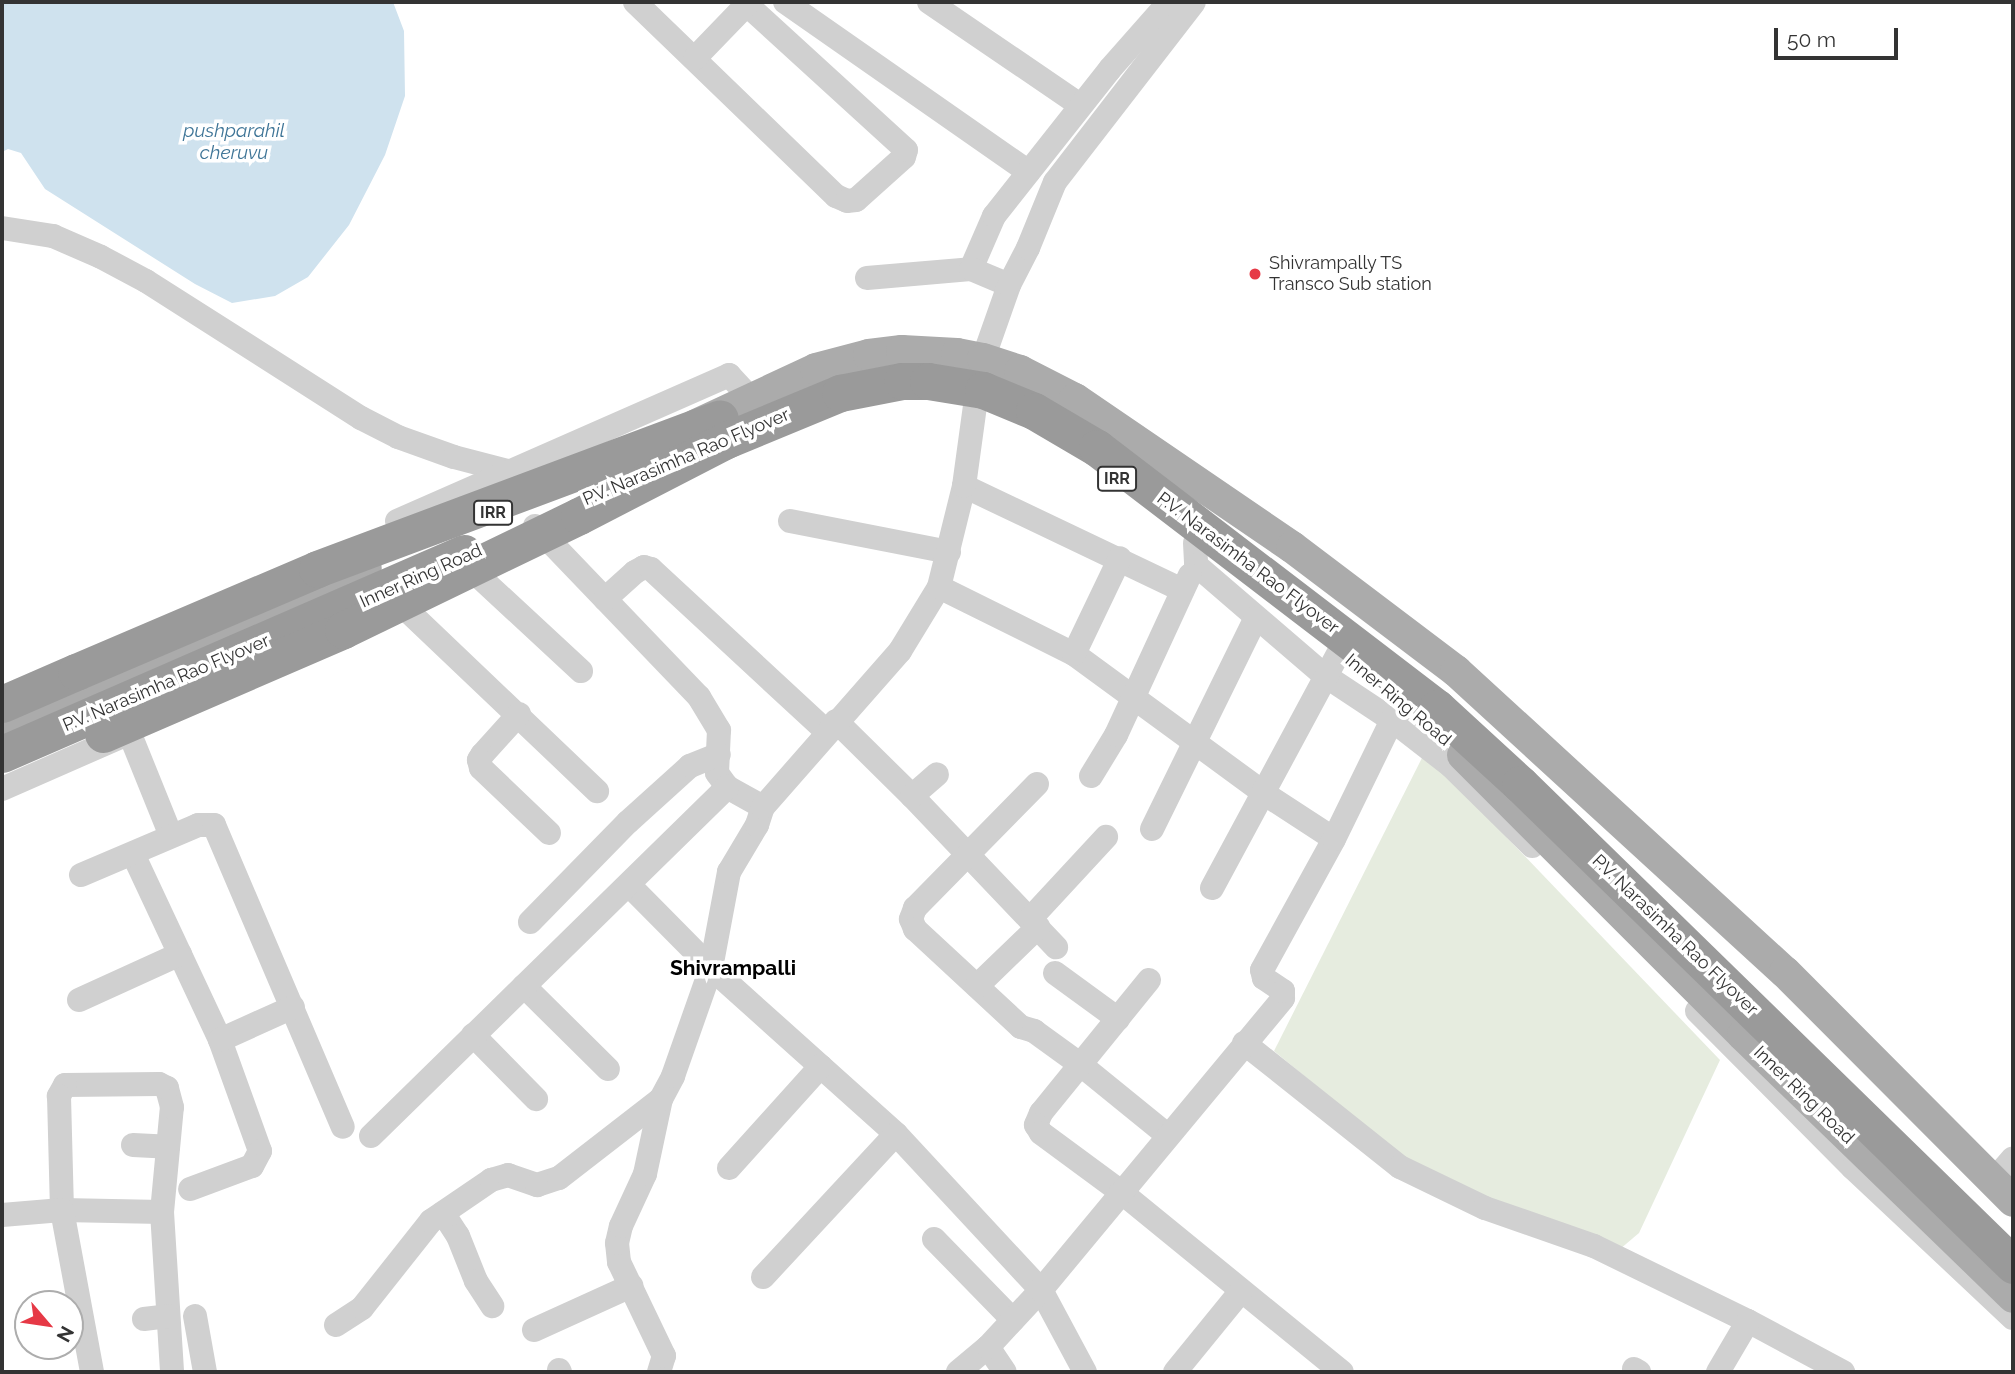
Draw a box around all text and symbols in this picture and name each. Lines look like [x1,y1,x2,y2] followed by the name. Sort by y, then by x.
[1777,14,1901,58] scale bar
[1787,27,1836,52] text: 50 m
[183,120,285,164] water label: pushparahil cheruvu
[1269,253,1432,296] place label: Shivrampally TS Transco Sub station
[1247,266,1263,282] marker: Shivrampally TS Transco Sub station
[580,404,792,510] street label: P.V. Narasimha Rao Flyover
[1096,466,1138,492] road number: IRR
[1153,488,1343,638] street label: P.V. Narasimha Rao Flyover
[472,500,514,526] road number: IRR
[356,539,486,613] street label: Inner Ring Road
[60,630,272,736] street label: P.V. Narasimha Rao Flyover
[1341,649,1455,751] street label: Inner Ring Road
[1588,850,1762,1020] street label: P.V. Narasimha Rao Flyover
[670,955,796,981] district label: Shivrampalli
[1749,1041,1859,1149] street label: Inner Ring Road
[14,1290,84,1360] north arrow
[52,1323,79,1346] text: N

